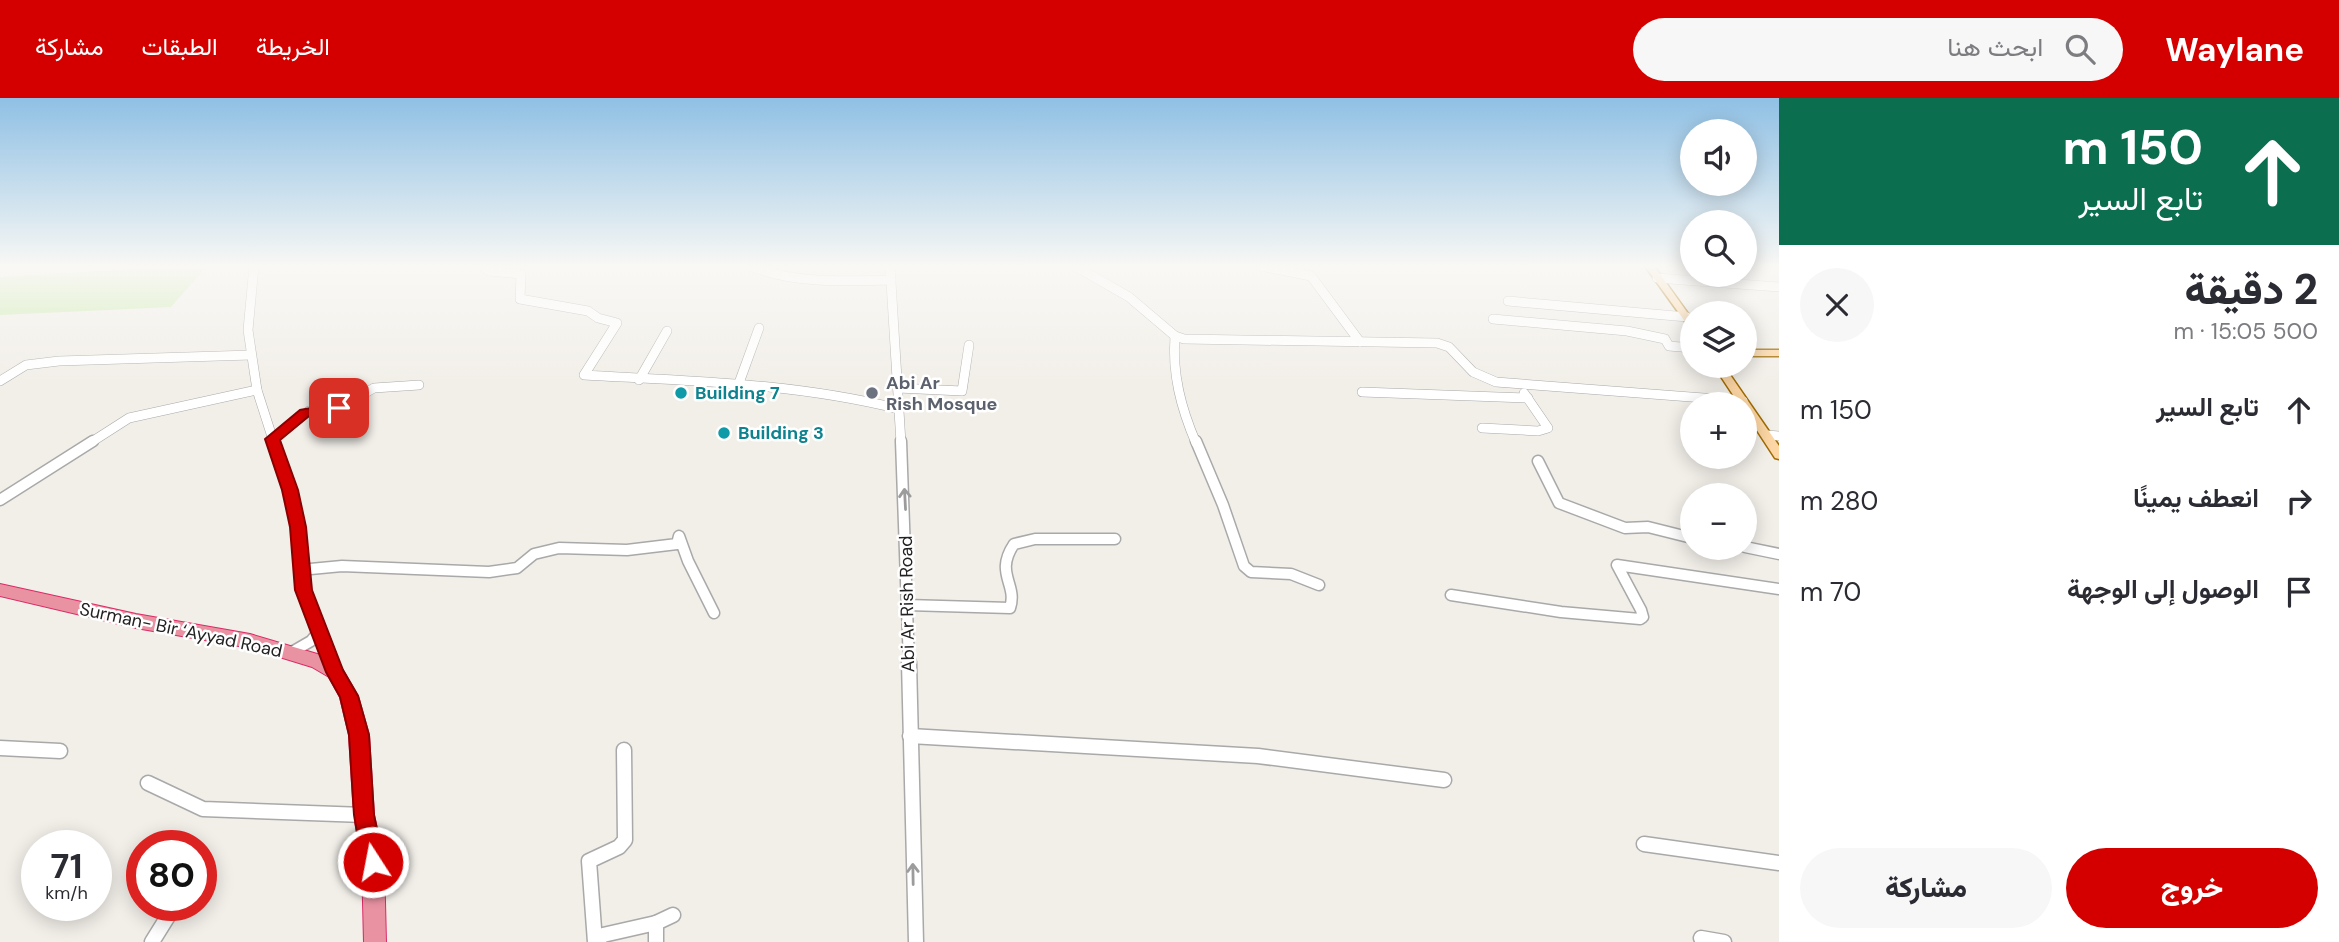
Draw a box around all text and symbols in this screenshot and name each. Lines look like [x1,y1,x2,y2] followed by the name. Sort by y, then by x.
[1633,18,2123,81] search box
[2165,28,2304,71] text: Waylane
[1947,30,2043,64] text: ابحث هنا
[2061,30,2099,68] icon: search
[35,31,103,62] text: مشاركة
[141,31,218,62] text: الطبقات
[256,31,330,62] text: الخريطة
[2063,115,2203,179] text: 150 m
[1680,119,1757,560] map controls
[1680,119,1757,196] button: sound
[2227,126,2318,217] icon: ahead
[2078,178,2203,220] text: تابع السير
[1680,210,1757,287] button: search
[2185,262,2318,317] text: 2 دقيقة
[1800,268,1874,342] button: close
[1680,301,1757,378] button: layers
[2173,316,2318,346] text: 500 m · 15:05
[886,371,998,416] place label: Abi Ar Rish Mosque
[309,378,369,438] pin
[695,381,780,405] place label: Building 7
[673,385,689,401] marker: Building 7
[864,385,880,401] marker: Abi Ar Rish Mosque
[320,389,358,427] icon: arrive
[2156,390,2259,424] text: تابع السير
[2280,391,2318,429] icon: ahead
[1680,392,1757,469] button: +
[1800,393,1872,427] text: 150 m
[738,421,824,445] place label: Building 3
[716,425,732,441] marker: Building 3
[2133,481,2259,515] text: انعطف يمينًا
[2280,482,2318,520] icon: right
[1680,483,1757,560] button: −
[1800,484,1878,518] text: 280 m
[898,489,911,511] one-way arrow
[894,535,920,673] street label: Abi Ar Rish Road
[2067,572,2259,606] text: الوصول إلى الوجهة
[2280,573,2318,611] icon: arrive
[1800,575,1861,609] text: 70 m
[77,597,285,663] street label: Surman- Bir ‘Ayyad Road
[336,825,410,899] position arrow
[126,830,217,921] speed limit sign: 80
[50,843,83,889] text: 71
[1800,848,2052,928] button: مشاركة
[2066,848,2318,928] button: خروج
[906,863,920,886] one-way arrow
[45,881,88,905] text: km/h

